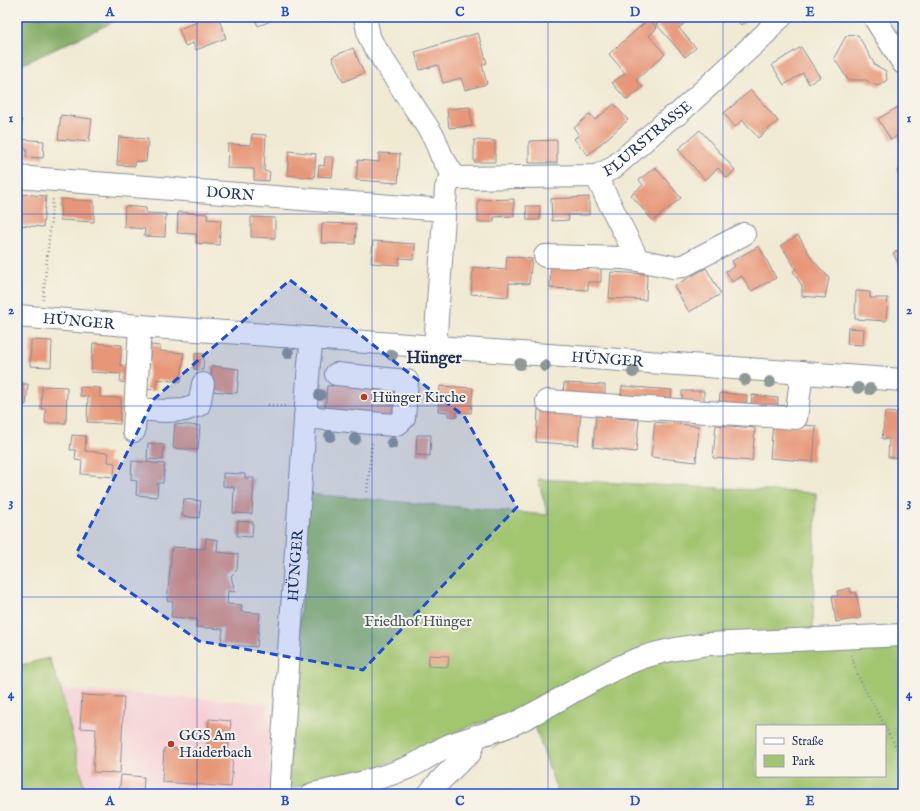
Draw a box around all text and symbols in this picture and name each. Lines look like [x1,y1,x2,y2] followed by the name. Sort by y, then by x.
[105,4,116,21] text: A
[281,4,290,21] text: B
[455,4,465,21] text: C
[630,4,641,21] text: D
[805,4,815,21] text: E
[600,97,696,181] street label: FLURSTRASSE
[9,110,14,127] text: 1
[907,110,912,127] text: 1
[205,182,255,205] street label: DORN
[8,302,14,319] text: 2
[906,302,912,319] text: 2
[42,309,116,333] street label: HÜNGER
[571,347,645,371] street label: HÜNGER
[406,348,463,369] district label: Hünger
[372,388,466,407] place label: Hünger Kirche
[359,392,369,402] marker: Hünger Kirche
[9,494,14,511] text: 3
[907,494,912,511] text: 3
[283,528,307,602] street label: HÜNGER
[364,612,472,631] park label: Friedhof Hünger
[8,686,15,703] text: 4
[906,686,913,703] text: 4
[756,725,886,777] legend
[179,726,252,762] place label: GGS Am Haiderbach
[792,734,824,749] text: Straße
[166,739,176,749] marker: GGS Am Haiderbach
[792,754,815,769] text: Park
[105,793,116,810] text: A
[281,793,290,810] text: B
[455,793,465,810] text: C
[630,793,641,810] text: D
[805,793,815,810] text: E

